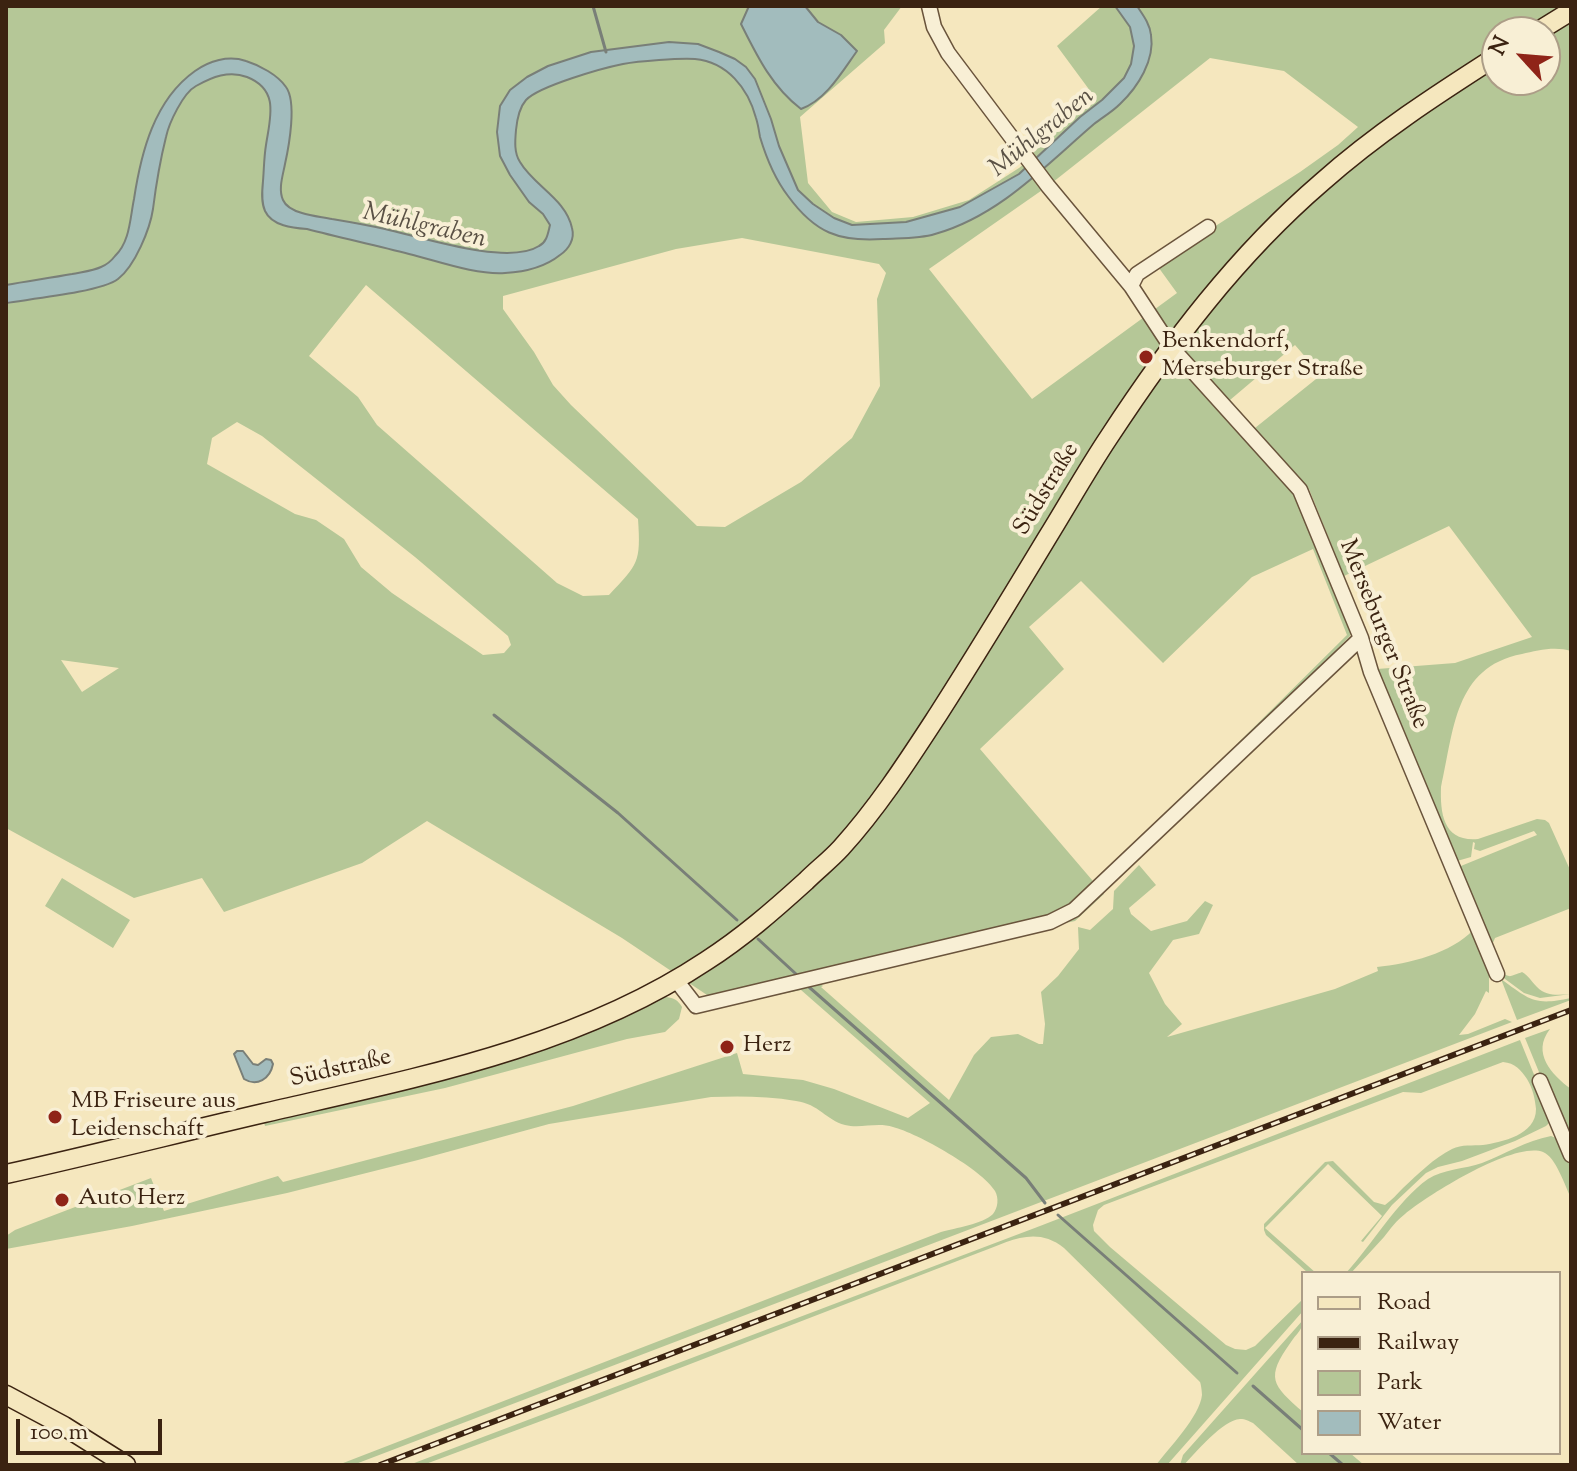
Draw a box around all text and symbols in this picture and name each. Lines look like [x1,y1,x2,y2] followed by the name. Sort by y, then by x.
[1481,16,1561,96] north arrow
[1483,31,1519,61] text: N
[984,82,1102,186] water label: Mühlgraben
[359,199,489,257] water label: Mühlgraben
[1162,329,1364,385] place label: Benkendorf, Merseburger Straße
[1137,348,1155,366] marker: Benkendorf, Merseburger Straße
[1009,438,1087,542] street label: Südstraße
[1331,536,1433,734] street label: Merseburger Straße
[743,1033,791,1061] place label: Herz
[718,1038,736,1056] marker: Herz
[287,1044,395,1096] street label: Südstraße
[71,1089,236,1145] place label: MB Friseure aus Leidenschaft
[46,1108,64,1126] marker: MB Friseure aus Leidenschaft
[78,1186,185,1214] place label: Auto Herz
[53,1191,71,1209] marker: Auto Herz
[1301,1271,1561,1455] legend
[1377,1286,1431,1320] text: Road
[1377,1326,1459,1360] text: Railway
[1377,1366,1423,1400] text: Park
[20,1403,166,1453] scale bar
[1377,1406,1441,1440] text: Water
[30,1416,88,1450] text: 100 m

